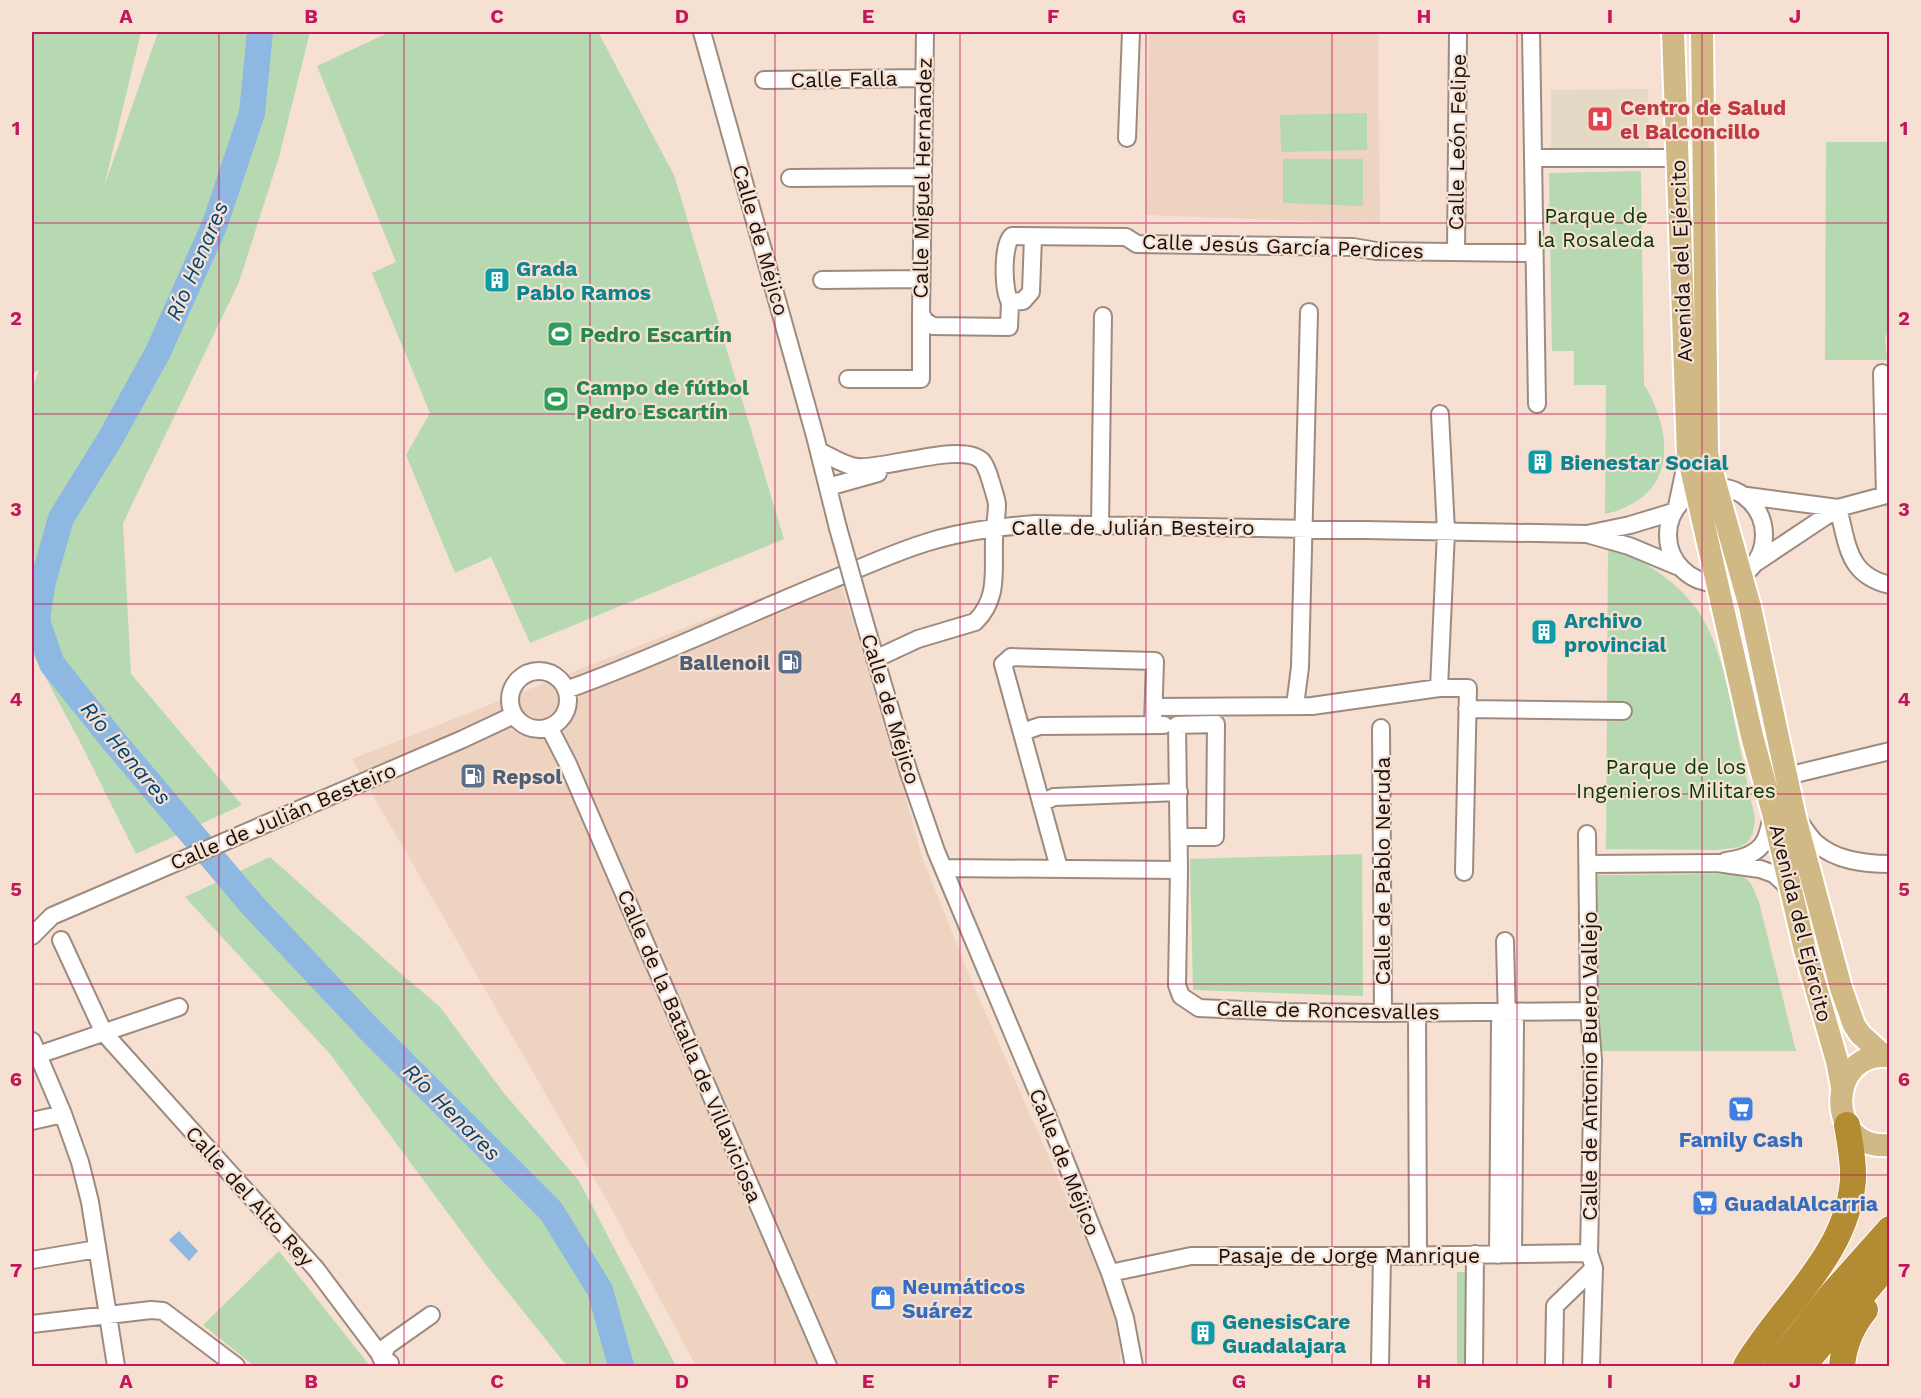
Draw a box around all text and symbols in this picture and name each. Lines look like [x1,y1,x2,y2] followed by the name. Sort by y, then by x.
[119,4,133,28] text: A
[304,4,318,28] text: B
[490,4,504,28] text: C
[675,4,689,28] text: D
[862,4,874,28] text: E
[1047,4,1059,28] text: F
[1232,4,1246,28] text: G
[1417,4,1431,28] text: H
[1607,4,1613,28] text: I
[1789,4,1801,28] text: J
[1443,53,1471,231] street label: Calle León Felipe
[907,57,937,299] street label: Calle Miguel Hernández
[790,66,898,92] street label: Calle Falla
[1620,95,1786,144] place label: Centro de Salud el Balconcillo
[1585,104,1615,134] hospital icon: Centro de Salud el Balconcillo
[12,116,20,140] text: 1
[1900,116,1908,140] text: 1
[1665,159,1697,363] street label: Avenida del Ejército
[727,161,795,319] street label: Calle de Méjico
[161,198,233,324] water label: Río Henares
[1537,203,1655,252] park label: Parque de la Rosaleda
[1142,229,1424,263] street label: Calle Jesús García Perdices
[516,256,651,305] place label: Grada Pablo Ramos
[482,265,512,295] building icon: Grada Pablo Ramos
[10,306,22,330] text: 2
[1898,306,1910,330] text: 2
[545,319,575,349] sports icon: Pedro Escartín
[580,322,732,347] place label: Pedro Escartín
[576,375,749,424] place label: Campo de fútbol Pedro Escartín
[541,384,571,414] sports icon: Campo de fútbol Pedro Escartín
[1525,447,1555,477] building icon: Bienestar Social
[1560,450,1729,475] place label: Bienestar Social
[10,497,22,521] text: 3
[1898,497,1910,521] text: 3
[1011,515,1255,540] street label: Calle de Julián Besteiro
[1564,608,1667,657] place label: Archivo provincial
[1529,617,1559,647] building icon: Archivo provincial
[856,631,926,787] street label: Calle de Méjico
[775,647,805,677] fuel station icon: Ballenoil
[679,650,770,675] place label: Ballenoil
[10,687,23,711] text: 4
[1898,687,1911,711] text: 4
[76,696,176,810] water label: Río Henares
[1576,754,1776,803] park label: Parque de los Ingenieros Militares
[1370,756,1395,985] street label: Calle de Pablo Neruda
[166,757,400,875] street label: Calle de Julián Besteiro
[458,761,488,791] fuel station icon: Repsol
[492,764,562,789] place label: Repsol
[1764,822,1838,1024] street label: Avenida del Ejército
[10,877,22,901] text: 5
[1898,877,1910,901] text: 5
[612,886,768,1206] street label: Calle de la Batalla de Villaviciosa
[1577,911,1602,1221] street label: Calle de Antonio Buero Vallejo
[1216,996,1440,1024] street label: Calle de Roncesvalles
[398,1058,506,1166] water label: Río Henares
[10,1067,22,1091] text: 6
[1898,1067,1910,1091] text: 6
[1024,1085,1106,1239] street label: Calle de Méjico
[1726,1094,1756,1124] supermarket icon: Family Cash
[180,1121,320,1271] street label: Calle del Alto Rey
[1679,1127,1803,1152] place label: Family Cash
[1690,1188,1720,1218] supermarket icon: GuadalAlcarria
[1724,1191,1879,1216] place label: GuadalAlcarria
[1218,1243,1480,1268] street label: Pasaje de Jorge Manrique
[10,1258,22,1282] text: 7
[1898,1258,1910,1282] text: 7
[902,1274,1025,1323] place label: Neumáticos Suárez
[868,1283,898,1313] shop icon: Neumáticos Suárez
[1222,1309,1351,1358] place label: GenesisCare Guadalajara
[1188,1318,1218,1348] building icon: GenesisCare Guadalajara
[119,1369,133,1393] text: A
[304,1369,318,1393] text: B
[490,1369,504,1393] text: C
[675,1369,689,1393] text: D
[862,1369,874,1393] text: E
[1047,1369,1059,1393] text: F
[1232,1369,1246,1393] text: G
[1417,1369,1431,1393] text: H
[1607,1369,1613,1393] text: I
[1789,1369,1801,1393] text: J

